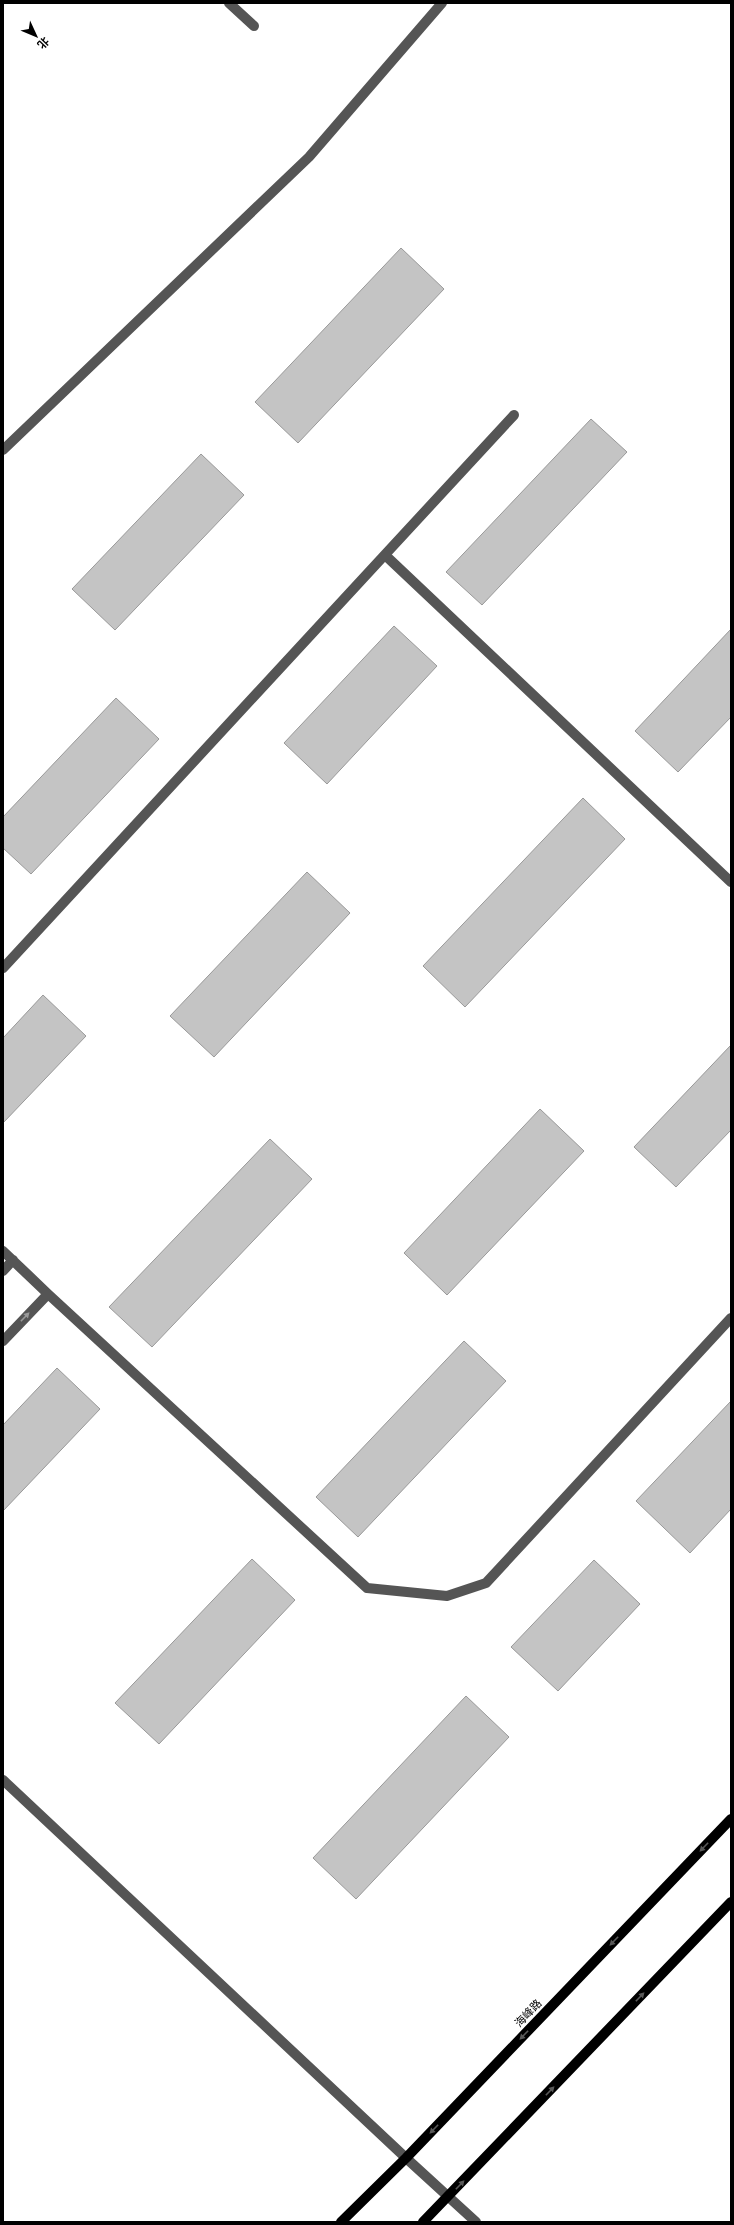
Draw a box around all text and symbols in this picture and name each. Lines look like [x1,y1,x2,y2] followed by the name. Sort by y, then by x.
[16,16,56,56] north arrow
[35,35,51,51] text: 北
[20,1312,30,1322] one-way arrow
[699,1842,709,1852] one-way arrow
[609,1936,619,1946] one-way arrow
[635,1992,645,2002] one-way arrow
[512,1997,544,2029] street label: 海峰路
[519,2030,529,2040] one-way arrow
[545,2086,555,2096] one-way arrow
[429,2124,439,2134] one-way arrow
[455,2180,465,2190] one-way arrow

